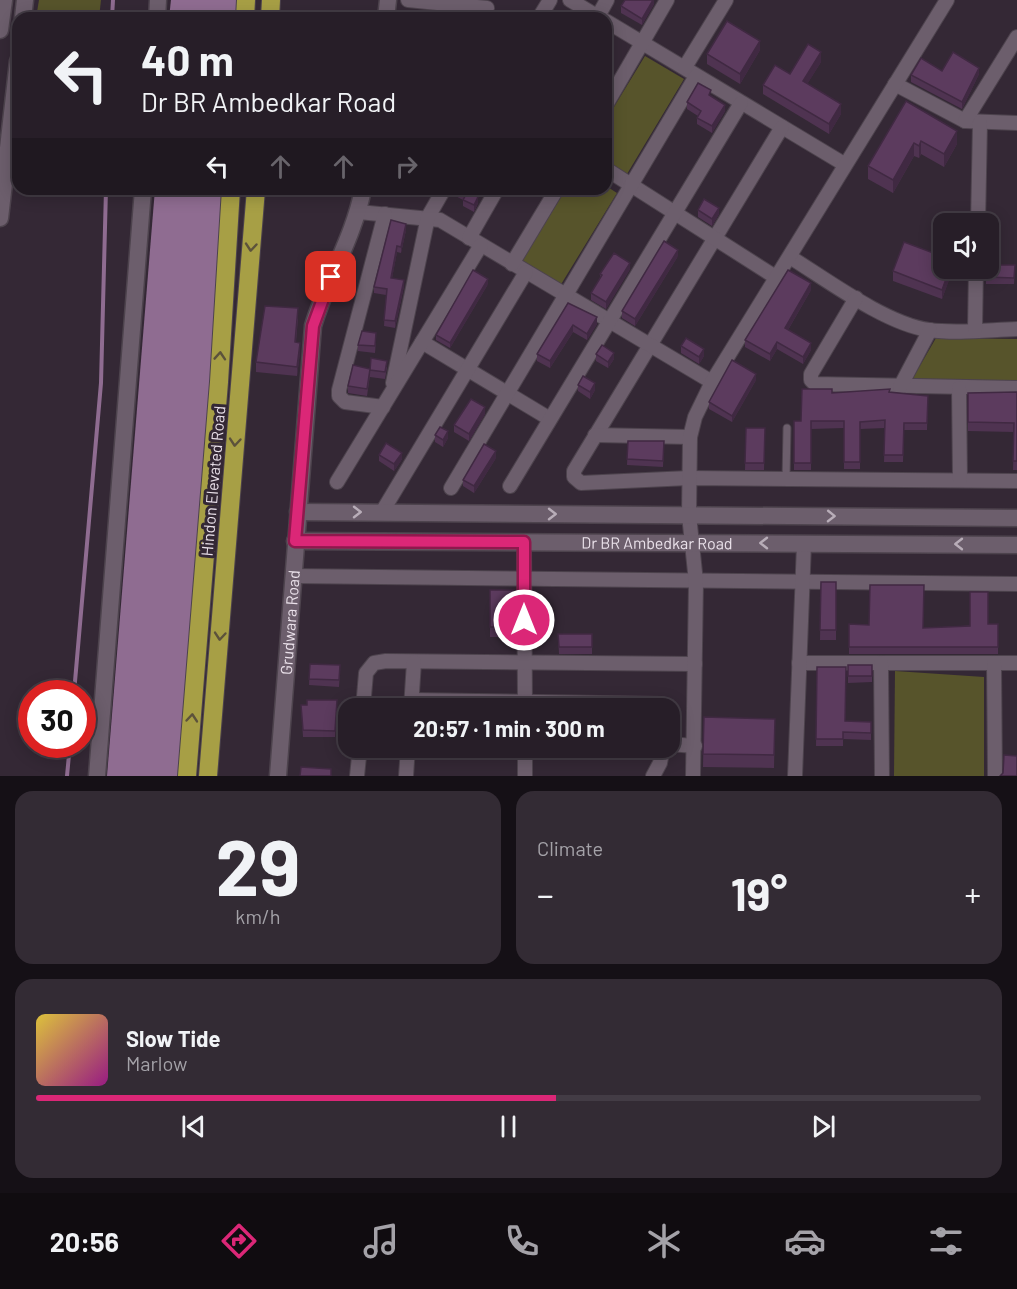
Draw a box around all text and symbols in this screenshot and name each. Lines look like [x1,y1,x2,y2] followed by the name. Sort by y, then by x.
[141,34,234,84] text: 40 m
[42,36,120,114] icon: left
[141,85,396,117] text: Dr BR Ambedkar Road
[201,150,234,183] icon: left
[264,150,297,183] icon: ahead
[327,150,360,183] icon: ahead
[390,150,423,183] icon: right
[933,213,999,279] map controls
[933,213,999,279] button: sound
[245,243,258,252] one-way arrow
[305,251,356,302] pin
[314,260,347,293] icon: arrive
[214,351,227,360] one-way arrow
[196,405,229,557] street label: Hindon Elevated Road
[229,437,242,446] one-way arrow
[352,506,361,518] one-way arrow
[547,508,556,520] one-way arrow
[826,510,835,522] one-way arrow
[581,533,733,552] street label: Dr BR Ambedkar Road
[759,537,768,549] one-way arrow
[954,538,963,550] one-way arrow
[276,569,303,676] street label: Grudwara Road
[492,588,556,652] position arrow
[214,632,227,641] one-way arrow
[18,680,96,758] speed limit sign: 30
[185,713,198,722] one-way arrow
[413,715,605,741] text: 20:57 · 1 min · 300 m
[215,818,301,912] text: 29
[537,836,603,860] text: Climate
[731,866,787,920] text: 19°
[537,874,554,914] text: −
[965,874,981,914] text: +
[235,904,281,928] text: km/h
[126,1025,221,1051] text: Slow Tide
[126,1051,187,1075] text: Marlow
[177,1110,210,1143] icon: previous
[492,1110,525,1143] icon: pause
[807,1110,840,1143] icon: next
[218,1220,260,1262] icon: directions
[360,1220,402,1262] icon: music
[501,1220,543,1262] icon: phone
[643,1220,685,1262] icon: climate
[784,1220,826,1262] icon: car
[925,1220,967,1262] icon: filters
[50,1225,119,1257] text: 20:56

